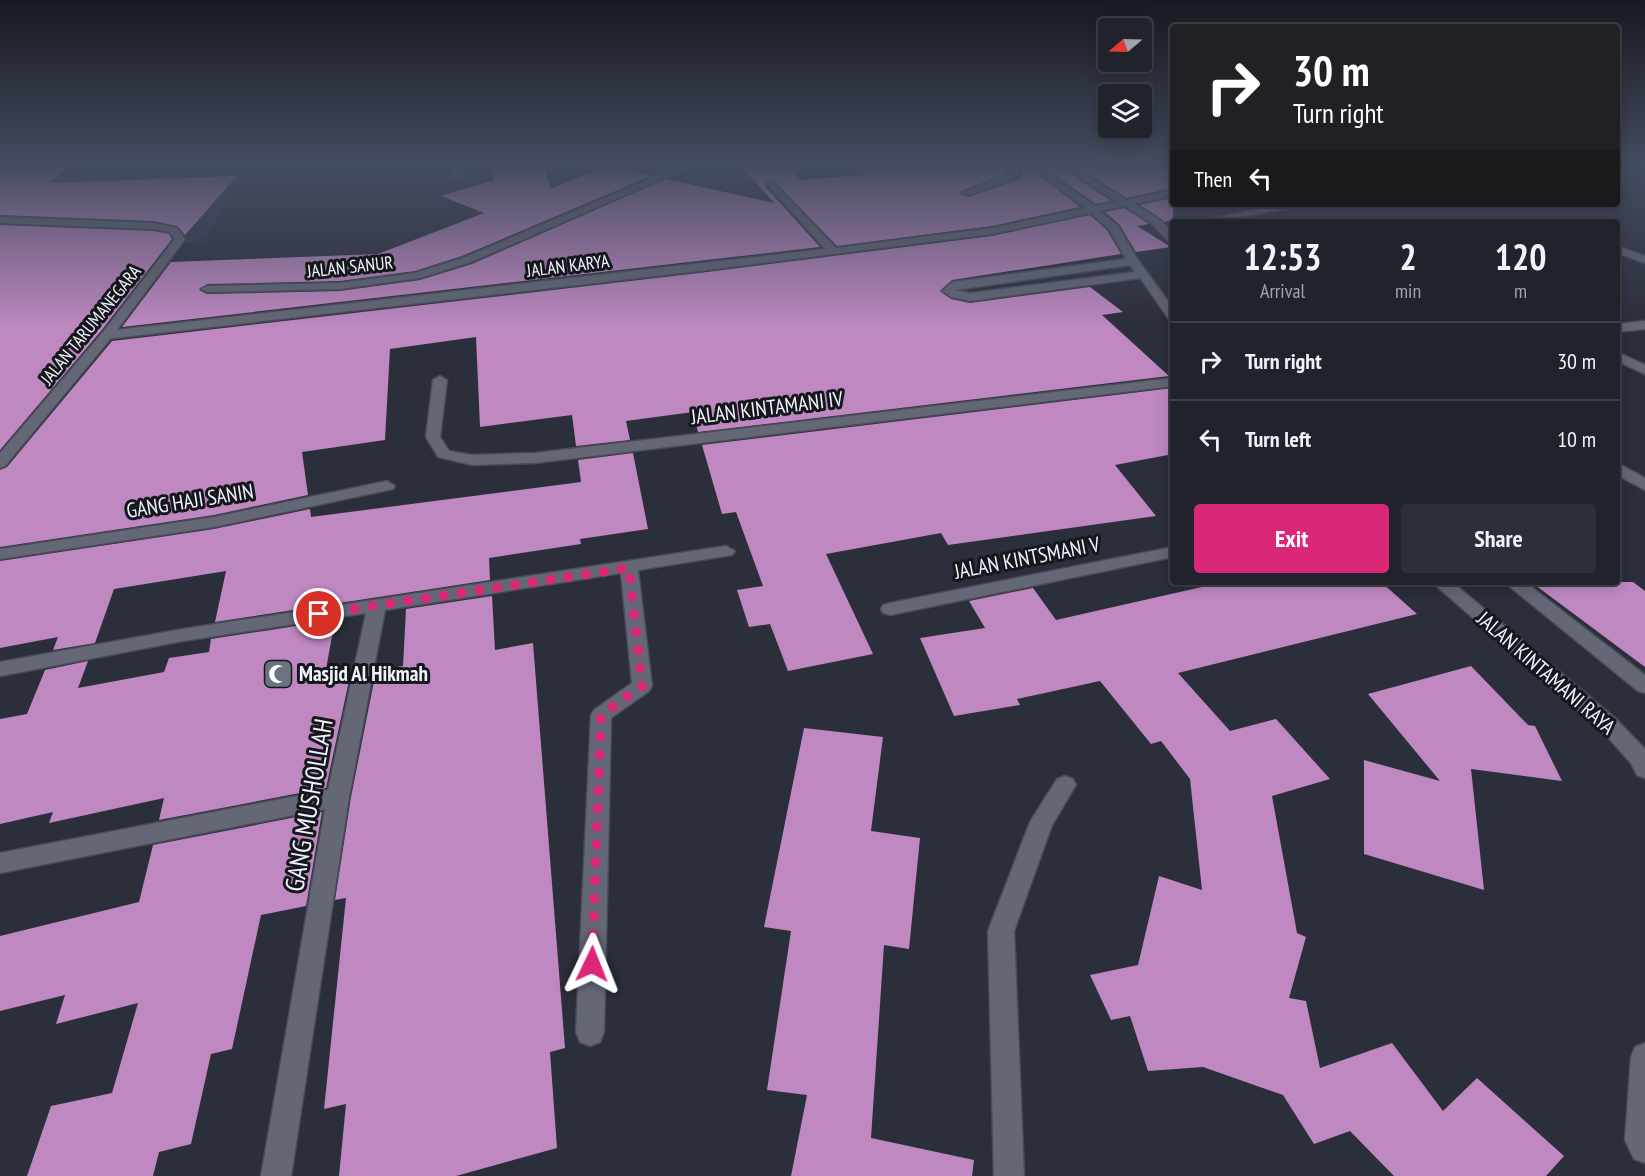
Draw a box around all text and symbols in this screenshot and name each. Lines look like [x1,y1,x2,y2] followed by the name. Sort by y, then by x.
[1098,18,1152,72] north arrow
[1098,18,1152,138] map controls
[1293,43,1370,98] text: 30 m
[1194,48,1272,126] icon: right
[1098,84,1152,138] button: layers
[1293,96,1384,130] text: Turn right
[1244,162,1277,195] icon: left
[1194,165,1232,193] text: Then
[1244,233,1321,280] text: 12:53
[1399,233,1417,280] text: 2
[1495,233,1546,280] text: 120
[524,249,611,282] street label: JALAN KARYA
[305,251,394,283] street label: JALAN SANUR
[35,260,146,390] street label: JALAN TARUMANEGARA
[1260,278,1305,304] text: Arrival
[1395,278,1421,304] text: min
[1514,278,1527,304] text: m
[1194,345,1227,378] icon: right
[1245,347,1322,375] text: Turn right
[1557,347,1596,375] text: 30 m
[688,385,845,430] street label: JALAN KINTAMANI IV
[1194,423,1227,456] icon: left
[1245,425,1311,453] text: Turn left
[1557,425,1596,453] text: 10 m
[124,477,255,524] street label: GANG HAJI SANIN
[1194,504,1389,573] button: Exit
[1401,504,1596,573] button: Share
[951,530,1102,585] street label: JALAN KINTSMANI V
[293,588,344,639] pin
[302,597,335,630] icon: arrive
[1471,604,1621,740] street label: JALAN KINTAMANI RAYA
[262,658,294,690] mosque icon: Masjid Al Hikmah
[299,660,428,687] place label: Masjid Al Hikmah
[277,716,340,894] street label: GANG MUSHOLLAH
[560,932,624,996] position arrow

